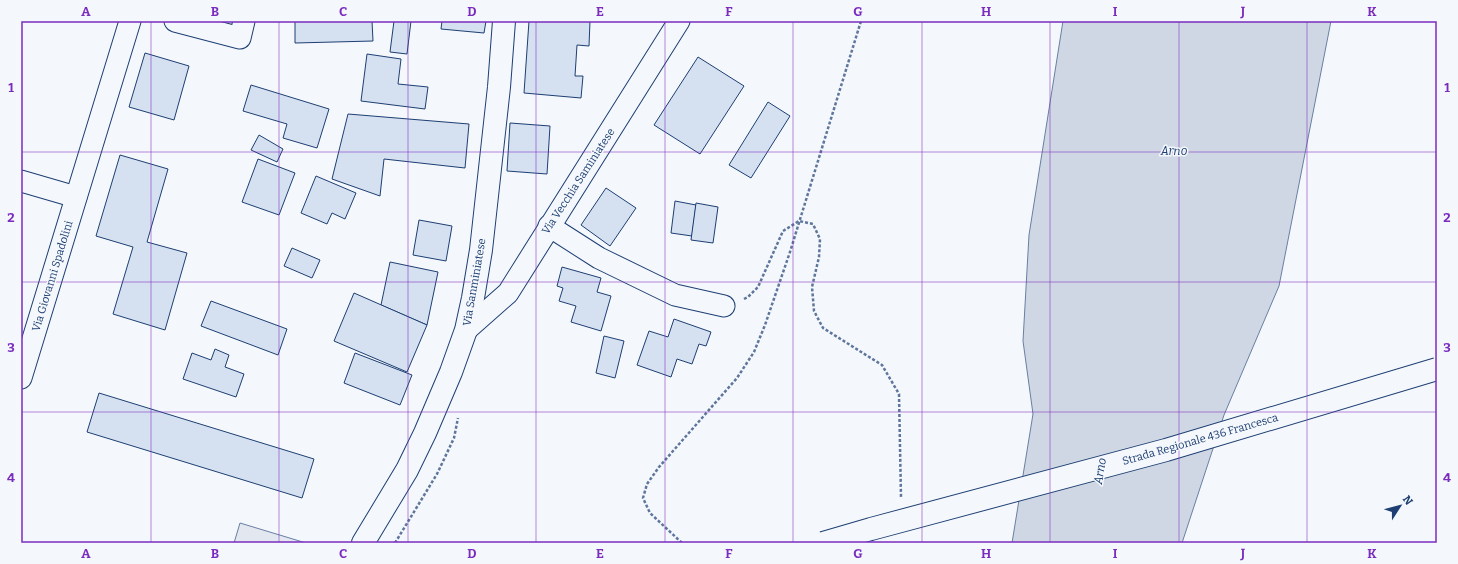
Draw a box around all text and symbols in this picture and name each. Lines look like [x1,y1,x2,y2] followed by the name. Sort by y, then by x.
[81,4,91,19] text: A
[211,4,219,19] text: B
[339,4,347,19] text: C
[467,4,477,19] text: D
[596,4,604,19] text: E
[725,4,733,19] text: F
[853,4,863,19] text: G
[981,4,991,19] text: H
[1113,4,1118,19] text: I
[1240,4,1246,19] text: J
[1367,4,1377,19] text: K
[8,80,14,95] text: 1
[1444,80,1450,95] text: 1
[539,126,618,237] street label: Via Vecchia Saminiatese
[1160,144,1188,158] water label: Arno
[7,210,15,225] text: 2
[1443,210,1451,225] text: 2
[29,218,76,333] street label: Via Giovanni Spadolini
[460,237,489,327] street label: Via Sanminiatese
[7,340,15,355] text: 3
[1443,340,1451,355] text: 3
[1121,411,1280,468] street label: Strada Regionale 436 Francesca
[1091,456,1109,486] water label: Arno
[7,470,15,485] text: 4
[1443,470,1451,485] text: 4
[1380,486,1420,526] north arrow
[1400,493,1416,508] text: N
[81,546,91,561] text: A
[211,546,219,561] text: B
[339,546,347,561] text: C
[467,546,477,561] text: D
[596,546,604,561] text: E
[725,546,733,561] text: F
[853,546,863,561] text: G
[981,546,991,561] text: H
[1113,546,1118,561] text: I
[1240,546,1246,561] text: J
[1367,546,1377,561] text: K

